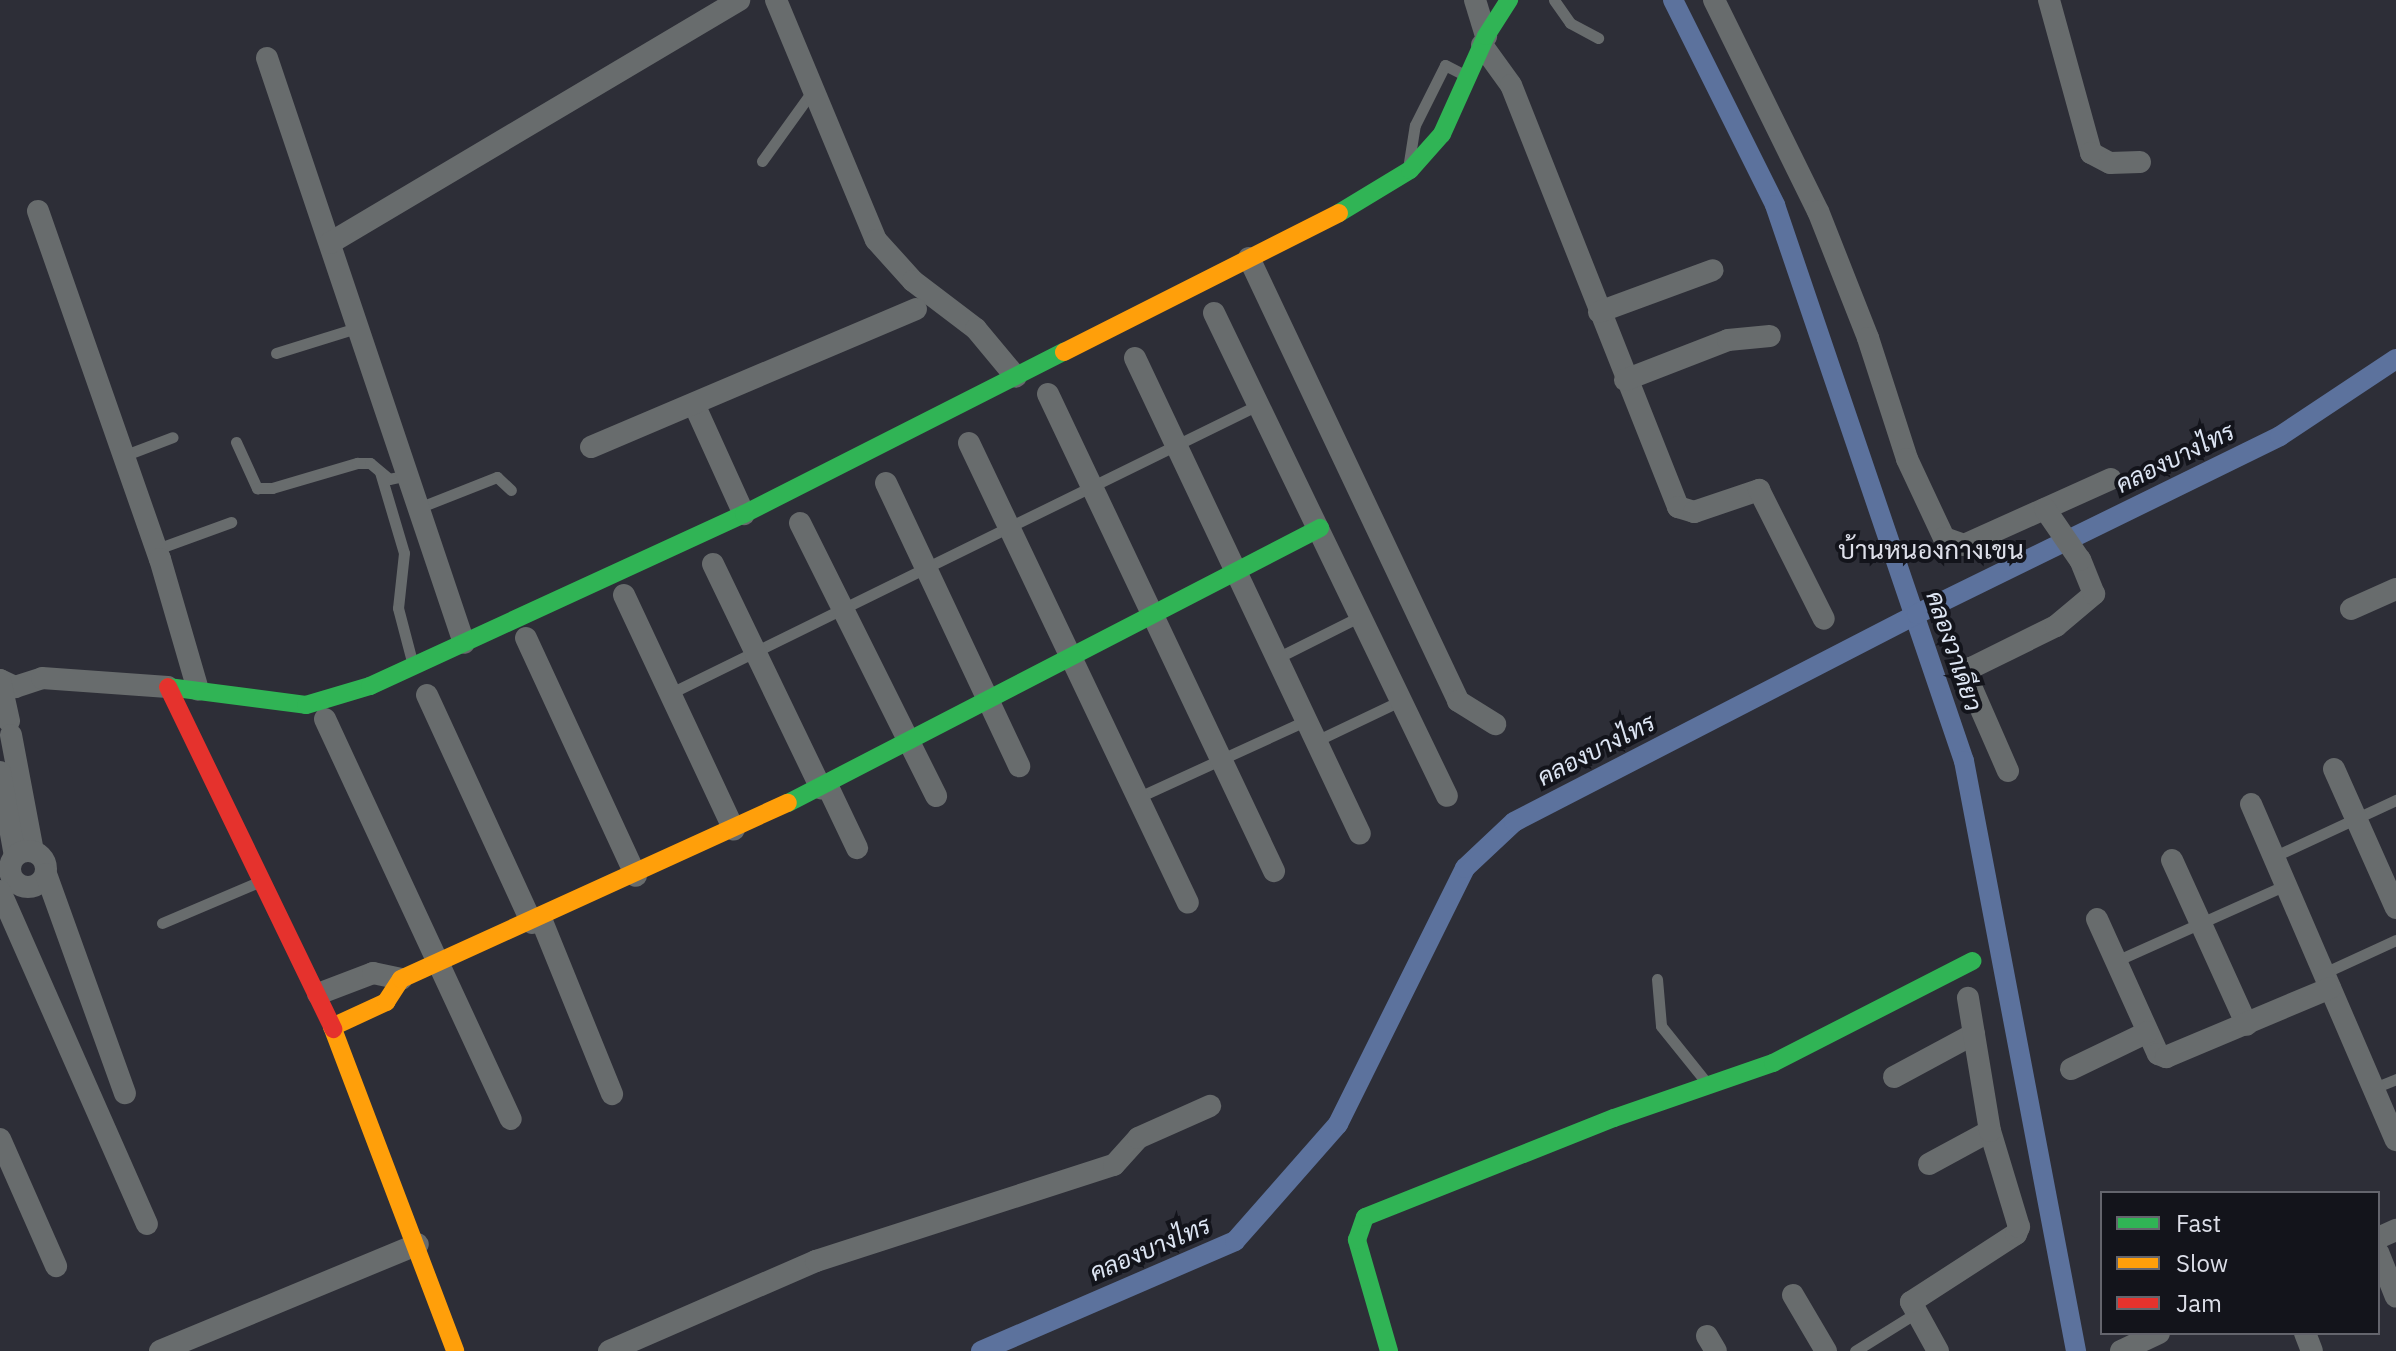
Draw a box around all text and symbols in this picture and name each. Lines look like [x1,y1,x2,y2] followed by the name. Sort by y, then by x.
[2111,417,2239,499] water label: คลองบางไทร
[1838,534,2024,566] district label: บ้านหนองกางเขน
[1920,587,1988,715] water label: คลองวาเดียว
[1532,708,1660,792] water label: คลองบางไทร
[2100,1191,2380,1335] legend
[2176,1207,2221,1239] text: Fast
[1085,1211,1215,1287] water label: คลองบางไทร
[2176,1247,2228,1279] text: Slow
[2176,1287,2222,1319] text: Jam

